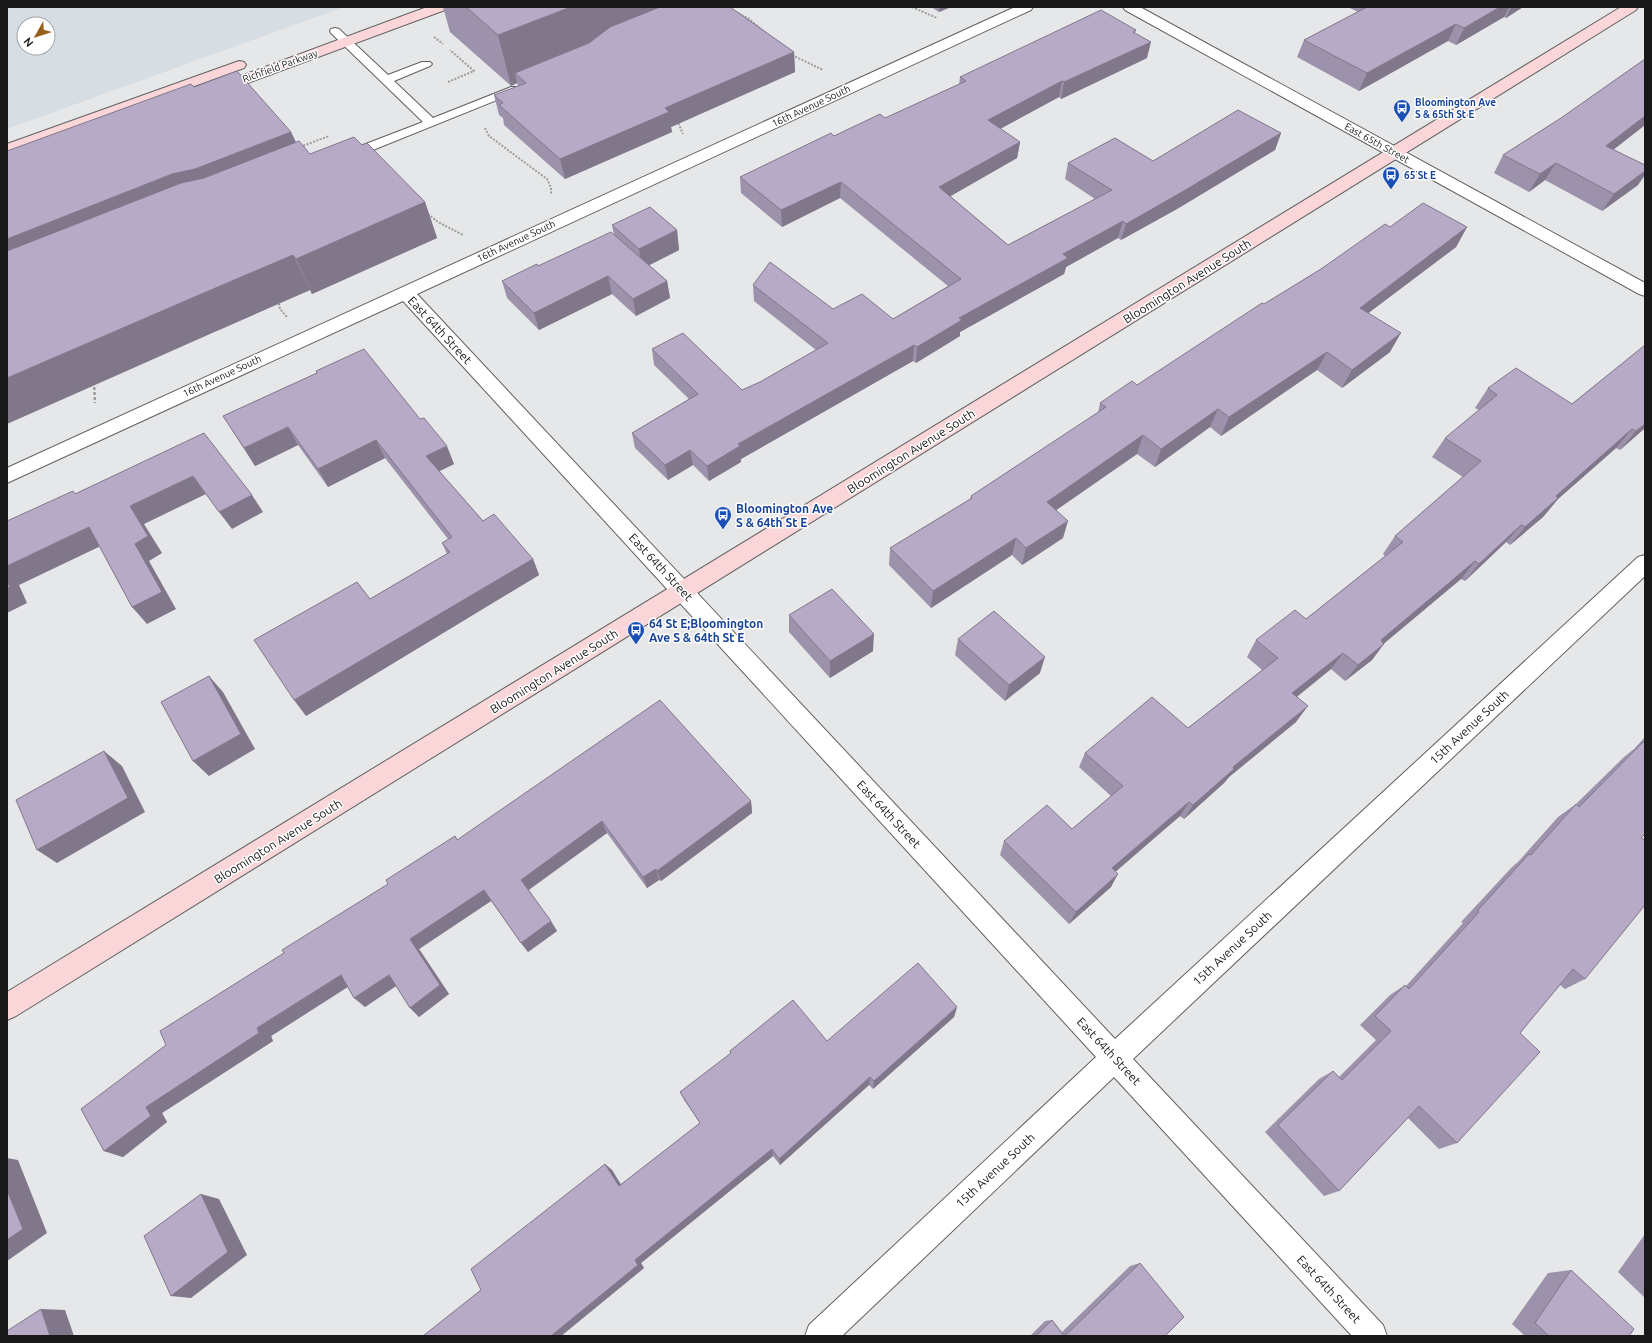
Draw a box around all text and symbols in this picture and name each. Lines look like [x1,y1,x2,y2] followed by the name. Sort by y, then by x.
[16,16,56,56] north arrow
[21,35,35,49] text: N
[241,47,319,85] street label: Richfield Parkway
[770,83,852,129] street label: 16th Avenue South
[1415,97,1496,120] place label: Bloomington Ave S & 65th St E
[1392,98,1412,123] bus stop icon: Bloomington Ave S & 65th St E
[1343,121,1411,165] street label: East 65th Street
[1381,165,1401,190] bus stop icon: 65 St E
[1404,170,1436,181] place label: 65 St E
[475,218,557,264] street label: 16th Avenue South
[1121,236,1253,326] street label: Bloomington Avenue South
[406,294,475,366] street label: East 64th Street
[181,353,263,399] street label: 16th Avenue South
[845,406,977,496] street label: Bloomington Avenue South
[736,502,833,529] place label: Bloomington Ave S & 64th St E
[713,505,733,530] bus stop icon: Bloomington Ave S & 64th St E
[627,531,696,603] street label: East 64th Street
[649,617,763,644] place label: 64 St E;Bloomington Ave S & 64th St E
[626,620,646,645] bus stop icon: 64 St E;Bloomington Ave S & 64th St E
[488,626,620,716] street label: Bloomington Avenue South
[1427,687,1511,767] street label: 15th Avenue South
[855,778,924,850] street label: East 64th Street
[212,796,344,886] street label: Bloomington Avenue South
[1190,908,1274,988] street label: 15th Avenue South
[1075,1015,1144,1087] street label: East 64th Street
[953,1130,1037,1210] street label: 15th Avenue South
[1295,1253,1364,1325] street label: East 64th Street

